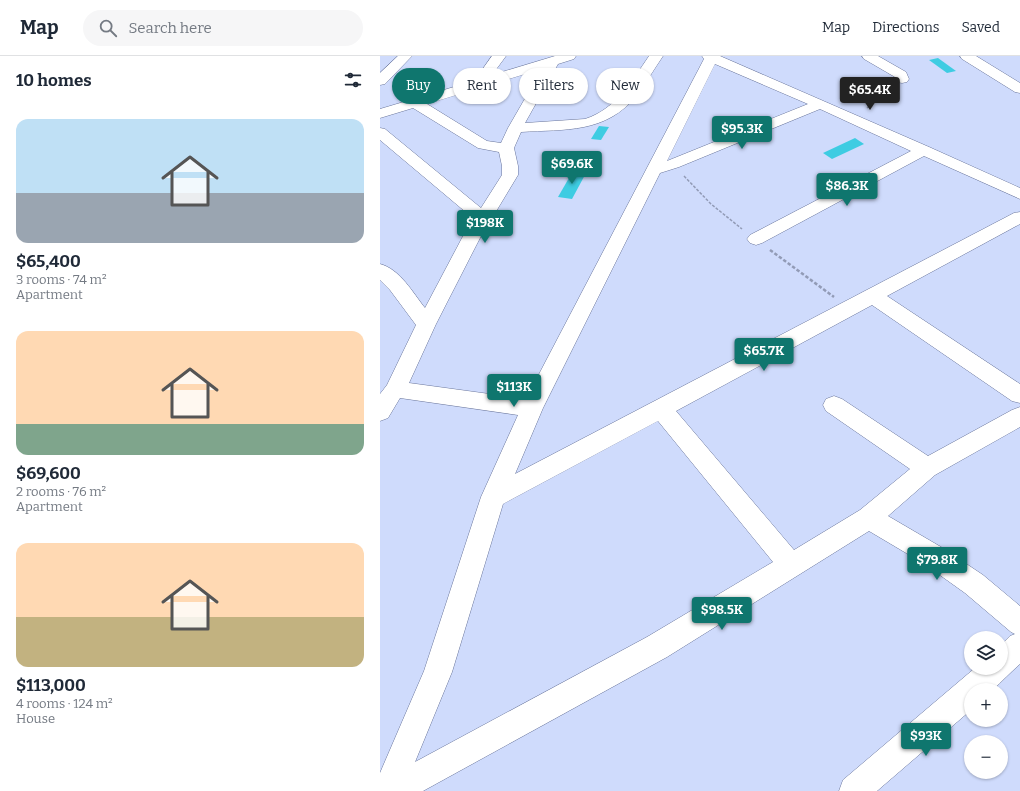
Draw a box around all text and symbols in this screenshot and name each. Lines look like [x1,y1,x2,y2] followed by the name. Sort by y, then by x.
[83,10,363,46] search box
[20,16,59,39] text: Map
[97,17,119,39] icon: search
[129,19,212,37] text: Search here
[822,19,850,36] text: Map
[872,19,940,36] text: Directions
[962,19,1000,36] text: Saved
[392,68,445,104] chip: Buy
[453,68,511,104] chip: Rent
[519,68,588,104] chip: Filters
[596,68,654,104] chip: New
[342,69,364,91] icon: filters
[16,70,92,91] text: 10 homes
[837,77,903,111] pin: $65.4K
[849,82,891,97] text: $65.4K
[709,116,775,150] pin: $95.3K
[721,121,763,136] text: $95.3K
[154,145,226,217] icon: home
[539,151,605,185] pin: $69.6K
[551,156,593,171] text: $69.6K
[814,173,880,207] pin: $86.3K
[826,178,868,193] text: $86.3K
[457,210,513,244] pin: $198K
[466,215,504,230] text: $198K
[16,251,81,272] text: $65,400
[16,272,107,287] text: 3 rooms · 74 m²
[16,287,83,302] text: Apartment
[731,338,797,372] pin: $65.7K
[744,343,784,358] text: $65.7K
[154,357,226,429] icon: home
[486,374,542,408] pin: $113K
[496,379,532,394] text: $113K
[16,463,81,484] text: $69,600
[16,484,106,499] text: 2 rooms · 76 m²
[16,499,83,514] text: Apartment
[904,547,970,581] pin: $79.8K
[916,552,958,567] text: $79.8K
[154,569,226,641] icon: home
[689,597,755,631] pin: $98.5K
[701,602,743,617] text: $98.5K
[964,631,1008,779] map controls
[964,631,1008,675] button: layers
[16,675,86,696] text: $113,000
[964,683,1008,727] button: +
[16,696,113,711] text: 4 rooms · 124 m²
[16,711,55,726] text: House
[902,723,950,757] pin: $93K
[910,728,942,743] text: $93K
[964,735,1008,779] button: −

